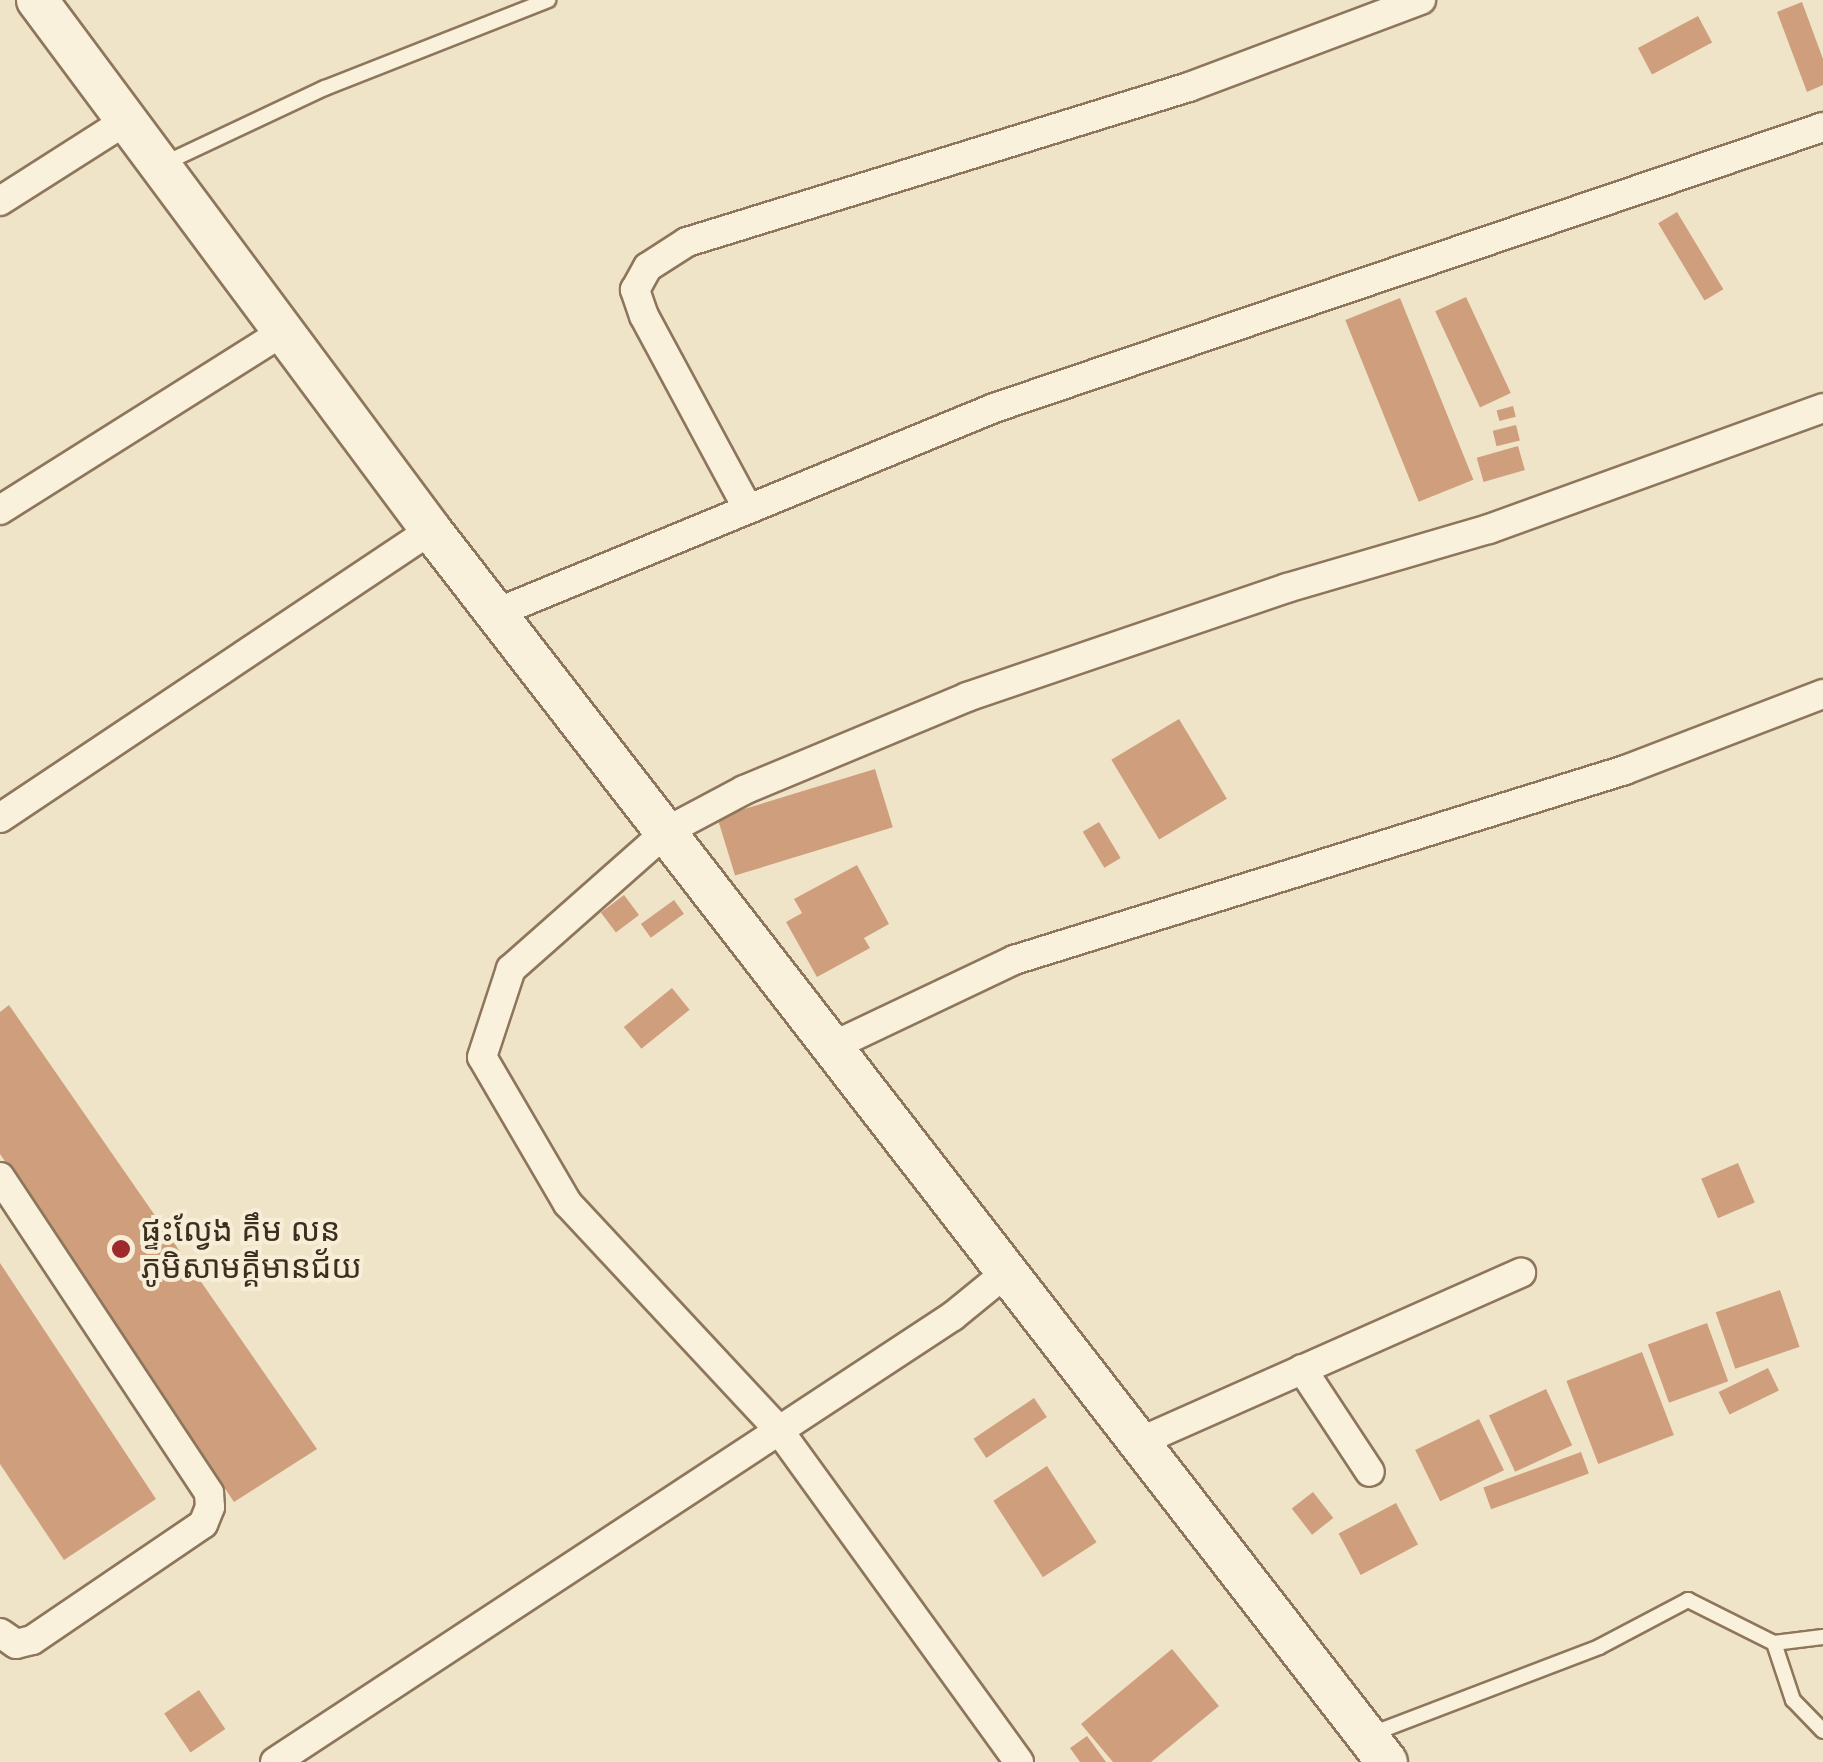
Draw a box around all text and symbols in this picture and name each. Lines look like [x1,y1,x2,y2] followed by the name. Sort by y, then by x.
[141,1212,362,1287] place label: ផ្ទះល្វែង គឹម លន ភូមិសាមគ្គីមានជ័យ
[110,1238,132,1260] marker: ផ្ទះល្វែង គឹម លន ភូមិសាមគ្គីមានជ័យ

